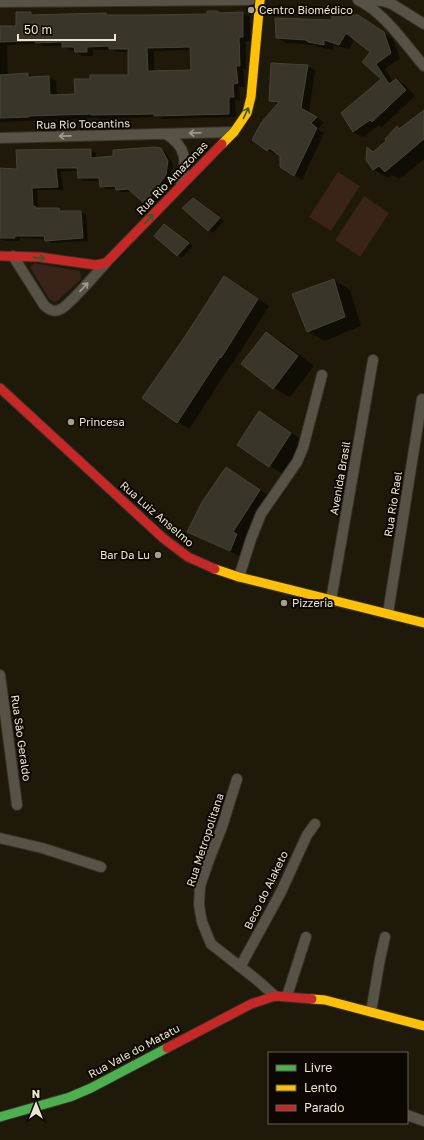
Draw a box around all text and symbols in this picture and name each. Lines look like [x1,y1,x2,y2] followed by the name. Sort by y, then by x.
[259,3,353,16] place label: Centro Biomédico
[246,5,256,15] marker: Centro Biomédico
[18,16,115,42] scale bar
[24,22,52,37] text: 50 m
[243,107,250,119] one-way arrow
[36,116,130,131] street label: Rua Rio Tocantins
[189,129,202,137] one-way arrow
[59,132,72,140] one-way arrow
[133,138,210,217] street label: Rua Rio Amazonas
[145,214,154,224] one-way arrow
[32,254,45,261] one-way arrow
[79,282,89,292] one-way arrow
[79,415,125,428] place label: Princesa
[66,417,76,427] marker: Princesa
[327,440,352,516] street label: Avenida Brasil
[381,470,404,538] street label: Rua Rio Rael
[118,478,197,549] street label: Rua Luiz Anselmo
[100,548,150,561] place label: Bar Da Lu
[153,550,163,560] marker: Bar Da Lu
[292,596,333,609] place label: Pizzeria
[279,598,289,608] marker: Pizzeria
[9,694,34,782] street label: Rua Sāo Geraldo
[183,792,226,888] street label: Rua Metropolitana
[241,848,290,931] street label: Beco do Alaketo
[86,1021,182,1080] street label: Rua Vale do Matatu
[268,1052,408,1124] legend
[304,1060,332,1075] text: Livre
[304,1080,337,1095] text: Lento
[16,1084,56,1124] north arrow
[32,1087,40,1100] text: N
[304,1100,344,1115] text: Parado

